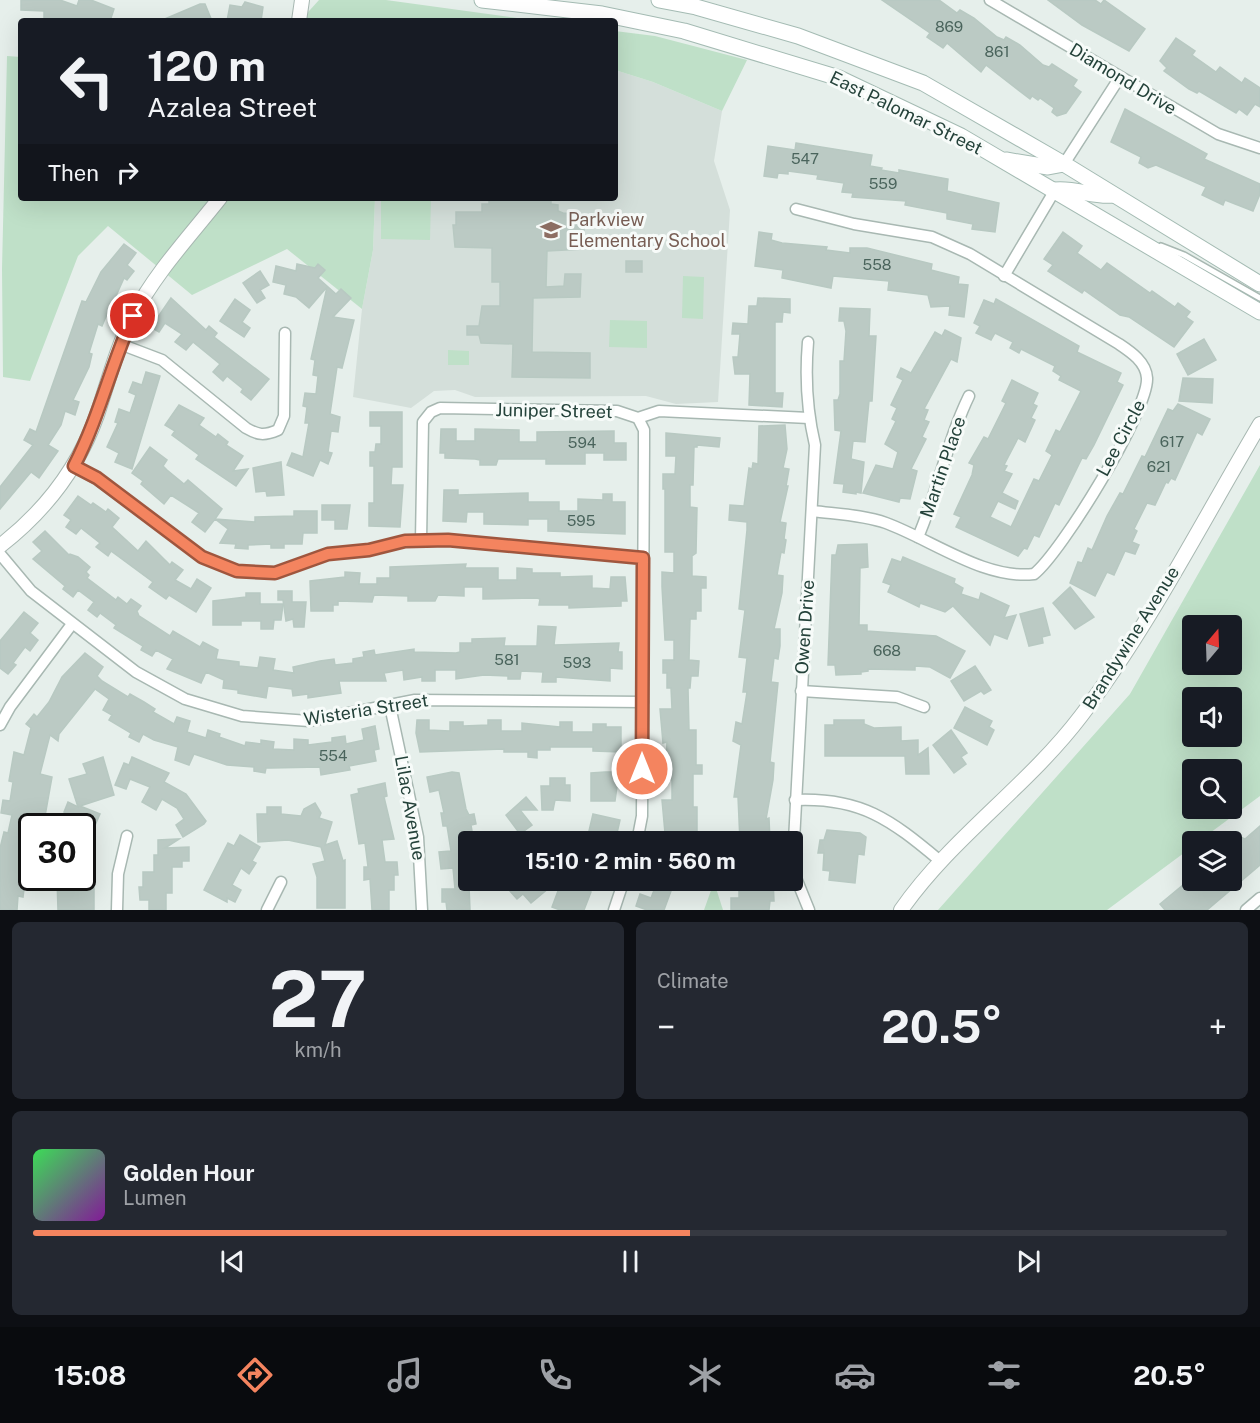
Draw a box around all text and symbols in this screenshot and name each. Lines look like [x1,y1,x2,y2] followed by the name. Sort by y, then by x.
[935,18,963,35] house number: 869
[1066,38,1181,119] street label: Diamond Drive
[147,41,266,90] text: 120 m
[48,42,126,120] icon: left
[984,43,1010,60] house number: 861
[827,66,986,159] street label: East Palomar Street
[147,91,317,123] text: Azalea Street
[791,150,819,167] house number: 547
[111,156,144,189] icon: right
[48,160,99,186] text: Then
[869,175,897,192] house number: 559
[568,209,726,251] place label: Parkview Elementary School
[539,218,563,242] school or university icon: Parkview Elementary School
[863,256,891,273] house number: 558
[107,290,158,341] pin
[116,299,149,332] icon: arrive
[1092,396,1149,480] street label: Lee Circle
[495,399,613,422] street label: Juniper Street
[915,413,970,520] street label: Martin Place
[1160,433,1184,450] house number: 617
[568,434,596,451] house number: 594
[1147,458,1171,475] house number: 621
[567,512,595,529] house number: 595
[1078,562,1183,713] street label: Brandywine Avenue
[791,579,818,675] street label: Owen Drive
[1182,615,1242,675] north arrow
[1182,615,1242,891] map controls
[873,642,901,659] house number: 668
[494,651,520,668] house number: 581
[563,654,591,671] house number: 593
[1182,687,1242,747] button: sound
[302,689,430,730] street label: Wisteria Street
[610,737,674,801] position arrow
[319,747,347,764] house number: 554
[391,754,430,862] street label: Lilac Avenue
[1182,759,1242,819] button: search
[18,813,96,891] speed limit sign: 30
[1182,831,1242,891] button: layers
[525,848,736,874] text: 15:10 · 2 min · 560 m
[269,953,367,1045] text: 27
[657,969,729,993] text: Climate
[881,1000,1003,1053] text: 20.5°
[657,1008,675,1046] text: −
[1209,1008,1227,1046] text: +
[294,1038,342,1062] text: km/h
[123,1160,254,1186] text: Golden Hour
[123,1186,187,1210] text: Lumen
[216,1245,249,1278] icon: previous
[614,1245,647,1278] icon: pause
[1012,1245,1045,1278] icon: next
[234,1354,276,1396] icon: directions
[384,1354,426,1396] icon: music
[534,1354,576,1396] icon: phone
[684,1354,726,1396] icon: climate
[834,1354,876,1396] icon: car
[983,1354,1025,1396] icon: filters
[54,1359,126,1391] text: 15:08
[1133,1359,1206,1391] text: 20.5°

